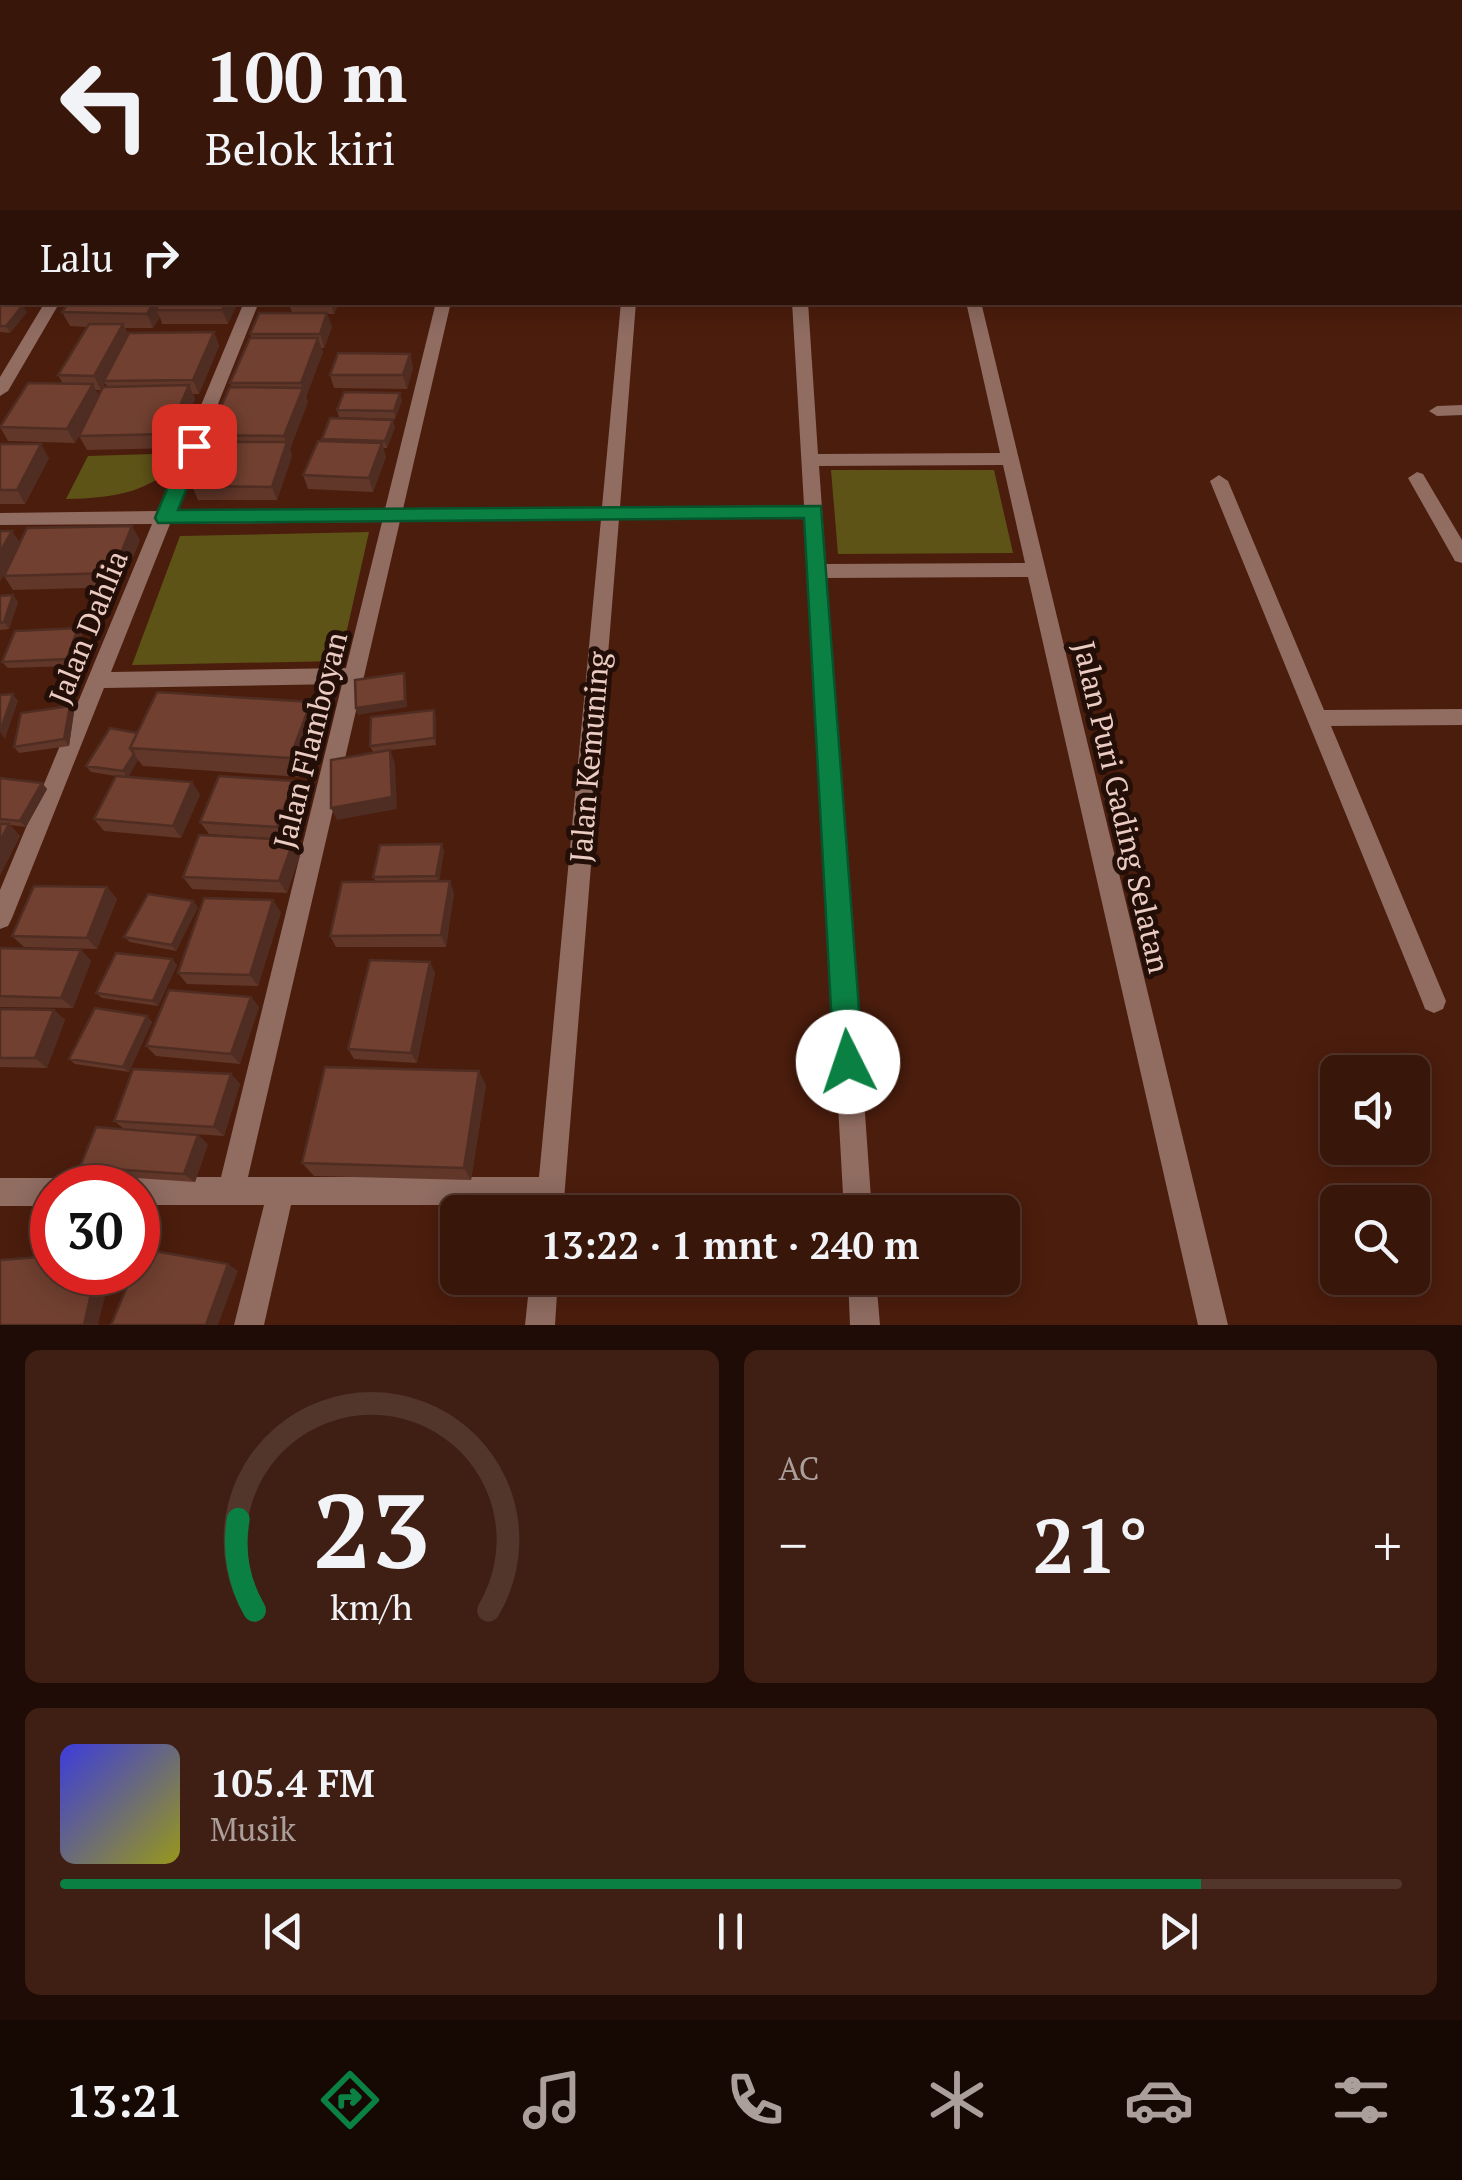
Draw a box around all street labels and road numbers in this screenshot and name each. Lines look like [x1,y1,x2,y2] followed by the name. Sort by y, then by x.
[39,544,137,710] street label: Jalan Dahlia
[264,627,356,852] street label: Jalan Flamboyan
[1064,637,1180,977] street label: Jalan Puri Gading Selatan
[560,649,618,864] street label: Jalan Kemuning

